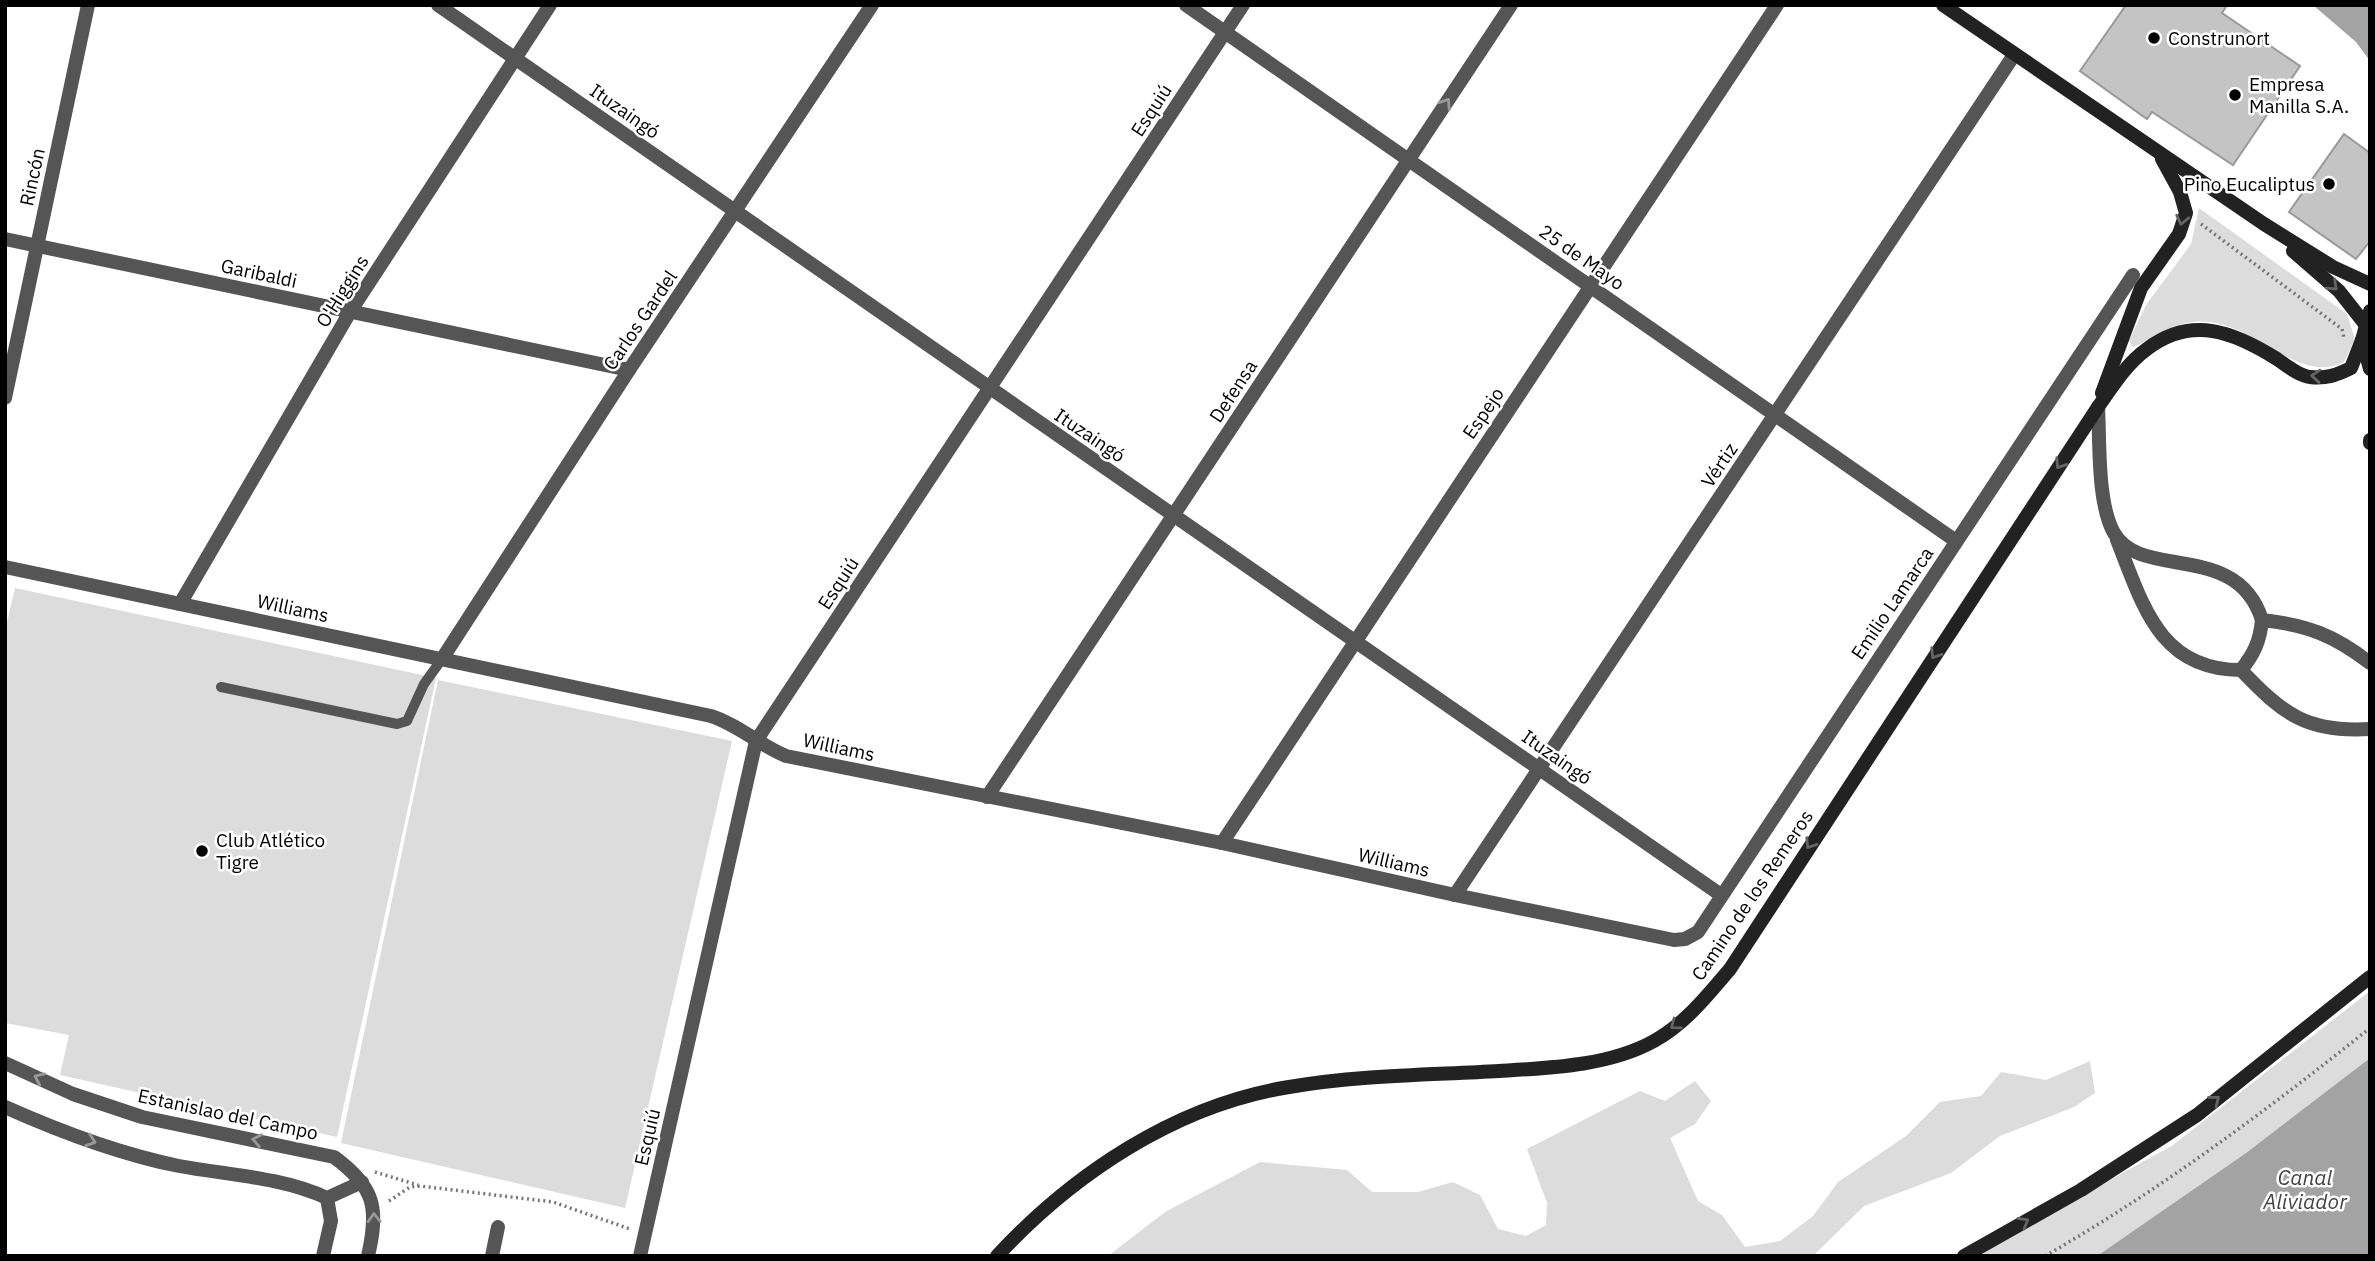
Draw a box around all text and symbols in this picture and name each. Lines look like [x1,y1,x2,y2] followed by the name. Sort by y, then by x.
[2168,26,2270,50] place label: Construnort
[2146,30,2162,46] marker: Construnort
[2249,72,2349,118] place label: Empresa Manilla S.A.
[585,78,665,144] street label: Ituzaingó
[1125,79,1177,141] street label: Esquiú
[2227,87,2243,103] marker: Empresa Manilla S.A.
[1438,98,1450,111] one-way arrow
[14,146,50,208] street label: Rincón
[2184,172,2315,196] place label: Pino Eucaliptus
[2321,176,2337,192] marker: Pino Eucaliptus
[2175,214,2190,226] one-way arrow
[1535,219,1629,295] street label: 25 de Mayo
[310,250,374,332] street label: O'Higgins
[219,253,299,293] street label: Garibaldi
[598,265,682,375] street label: Carlos Gardel
[2325,278,2338,290] one-way arrow
[1204,355,1262,427] street label: Defensa
[2310,369,2321,384] one-way arrow
[1457,383,1509,443] street label: Espejo
[1050,403,1130,467] street label: Ituzaingó
[1695,438,1743,492] street label: Vértiz
[2055,456,2068,469] one-way arrow
[1846,542,1938,664] street label: Emilio Lamarca
[812,552,864,614] street label: Esquiú
[255,589,331,627] street label: Williams
[1931,646,1943,659] one-way arrow
[1517,724,1597,790] street label: Ituzaingó
[801,728,877,766] street label: Williams
[1686,805,1818,985] street label: Camino de los Remeros
[216,828,325,874] place label: Club Atlético Tigre
[1806,836,1819,849] one-way arrow
[1356,842,1432,882] street label: Williams
[194,843,210,859] marker: Club Atlético Tigre
[1670,1017,1683,1030] one-way arrow
[33,1072,46,1086] one-way arrow
[136,1083,320,1145] street label: Estanislao del Campo
[2207,1096,2220,1108] one-way arrow
[629,1106,665,1168] street label: Esquiú
[85,1133,97,1147] one-way arrow
[251,1133,263,1148] one-way arrow
[2262,1163,2348,1215] water label: Canal Aliviador
[366,1212,381,1223] one-way arrow
[2016,1217,2029,1230] one-way arrow

